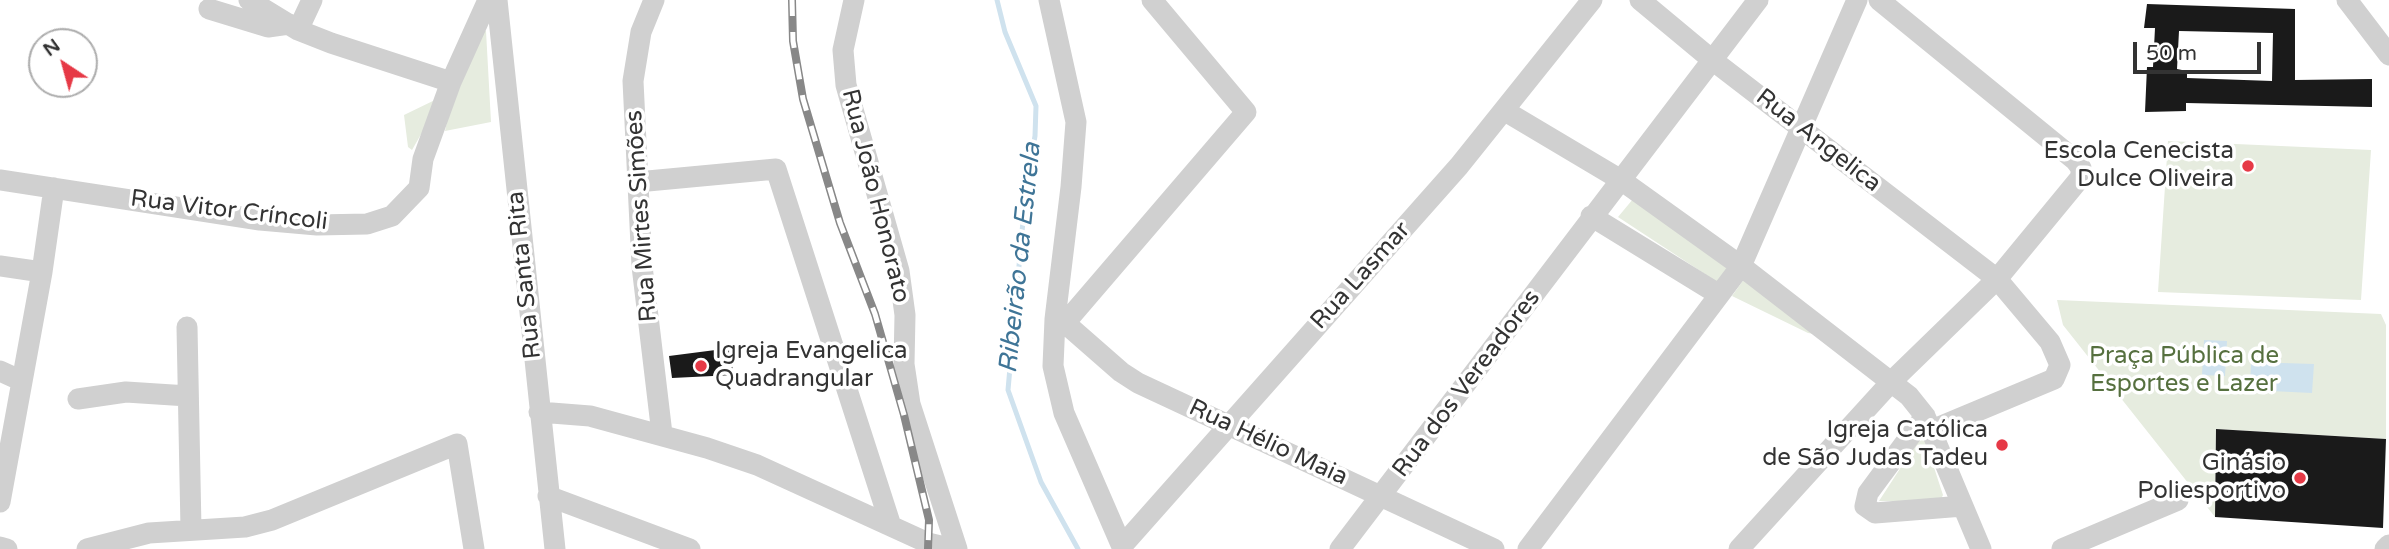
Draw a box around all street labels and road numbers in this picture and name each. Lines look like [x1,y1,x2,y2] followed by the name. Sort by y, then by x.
[1750,83,1886,199] street label: Rua Angelica
[835,86,915,306] street label: Rua João Honorato
[620,109,664,323] street label: Rua Mirtes Simões
[129,185,329,237] street label: Rua Vitor Críncoli
[502,190,548,360] street label: Rua Santa Rita
[1305,216,1417,336] street label: Rua Lasmar
[1387,285,1547,483] street label: Rua dos Vereadores
[1184,394,1352,492] street label: Rua Hélio Maia

